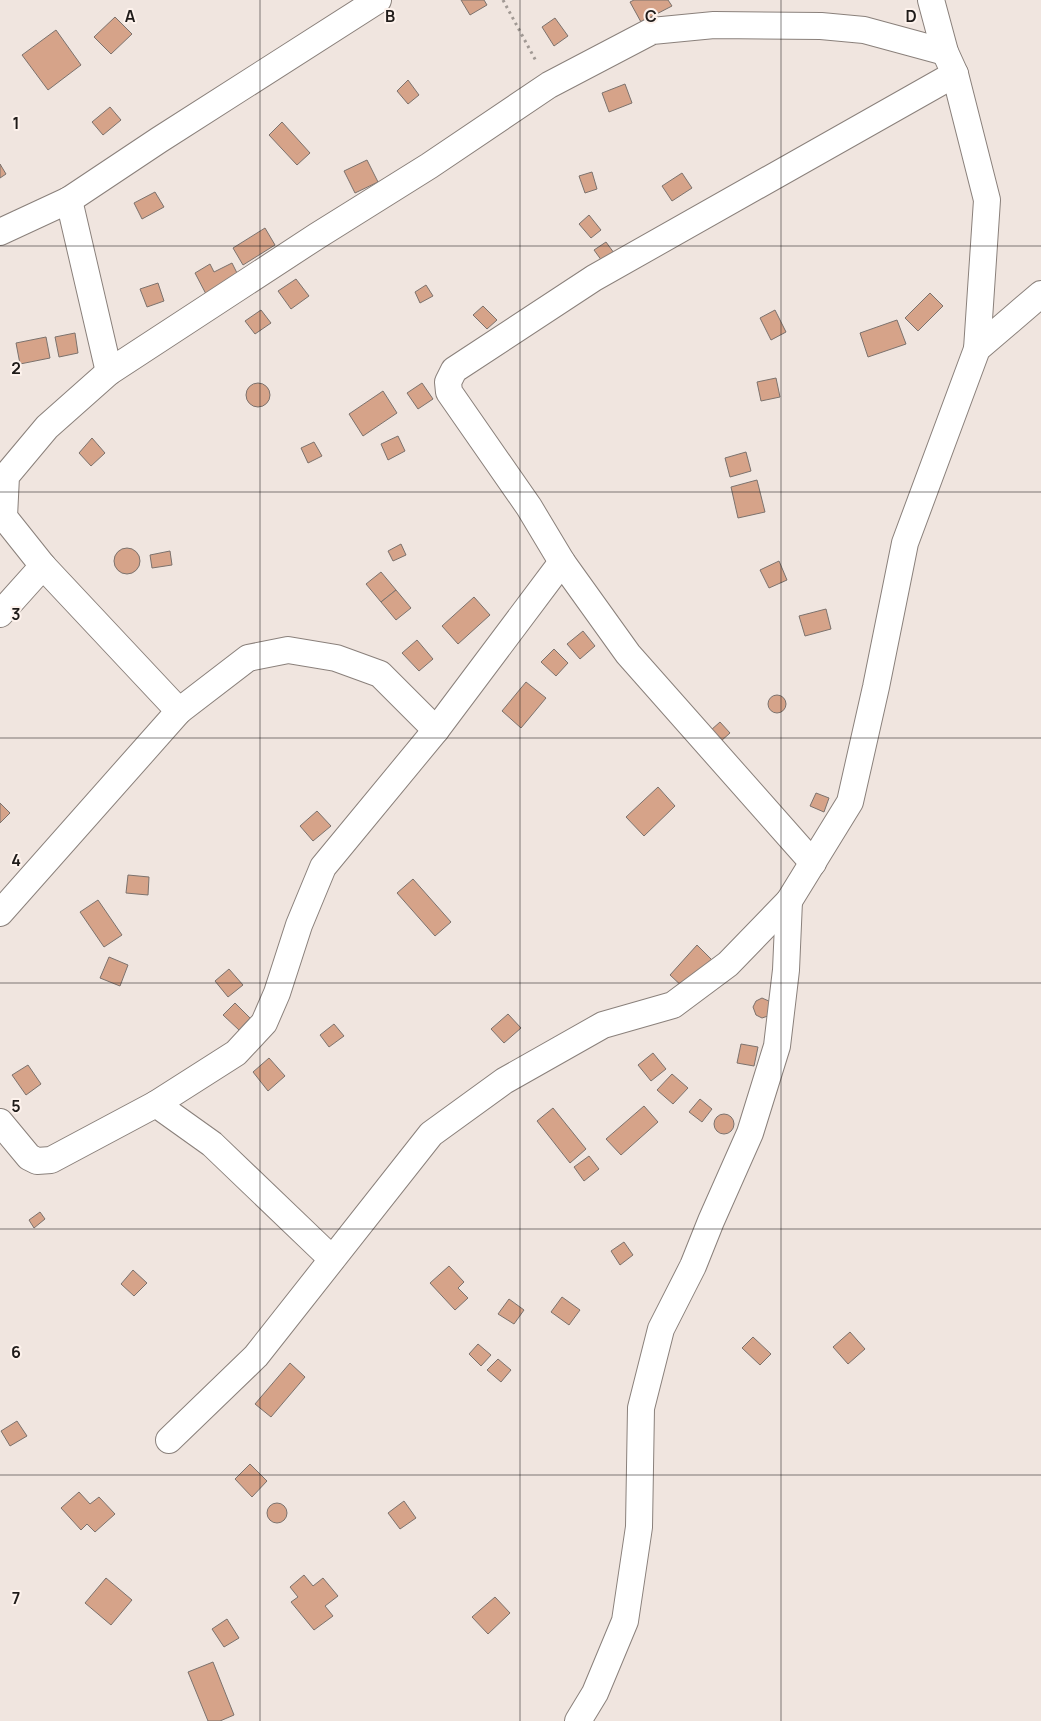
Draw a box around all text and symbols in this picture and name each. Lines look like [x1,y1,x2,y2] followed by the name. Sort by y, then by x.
[125,5,136,27] text: A
[385,5,395,27] text: B
[645,5,657,27] text: C
[905,5,917,27] text: D
[12,112,20,134] text: 1
[11,357,21,379] text: 2
[11,603,21,625] text: 3
[11,849,21,871] text: 4
[11,1095,21,1117] text: 5
[11,1341,21,1363] text: 6
[12,1587,20,1609] text: 7

